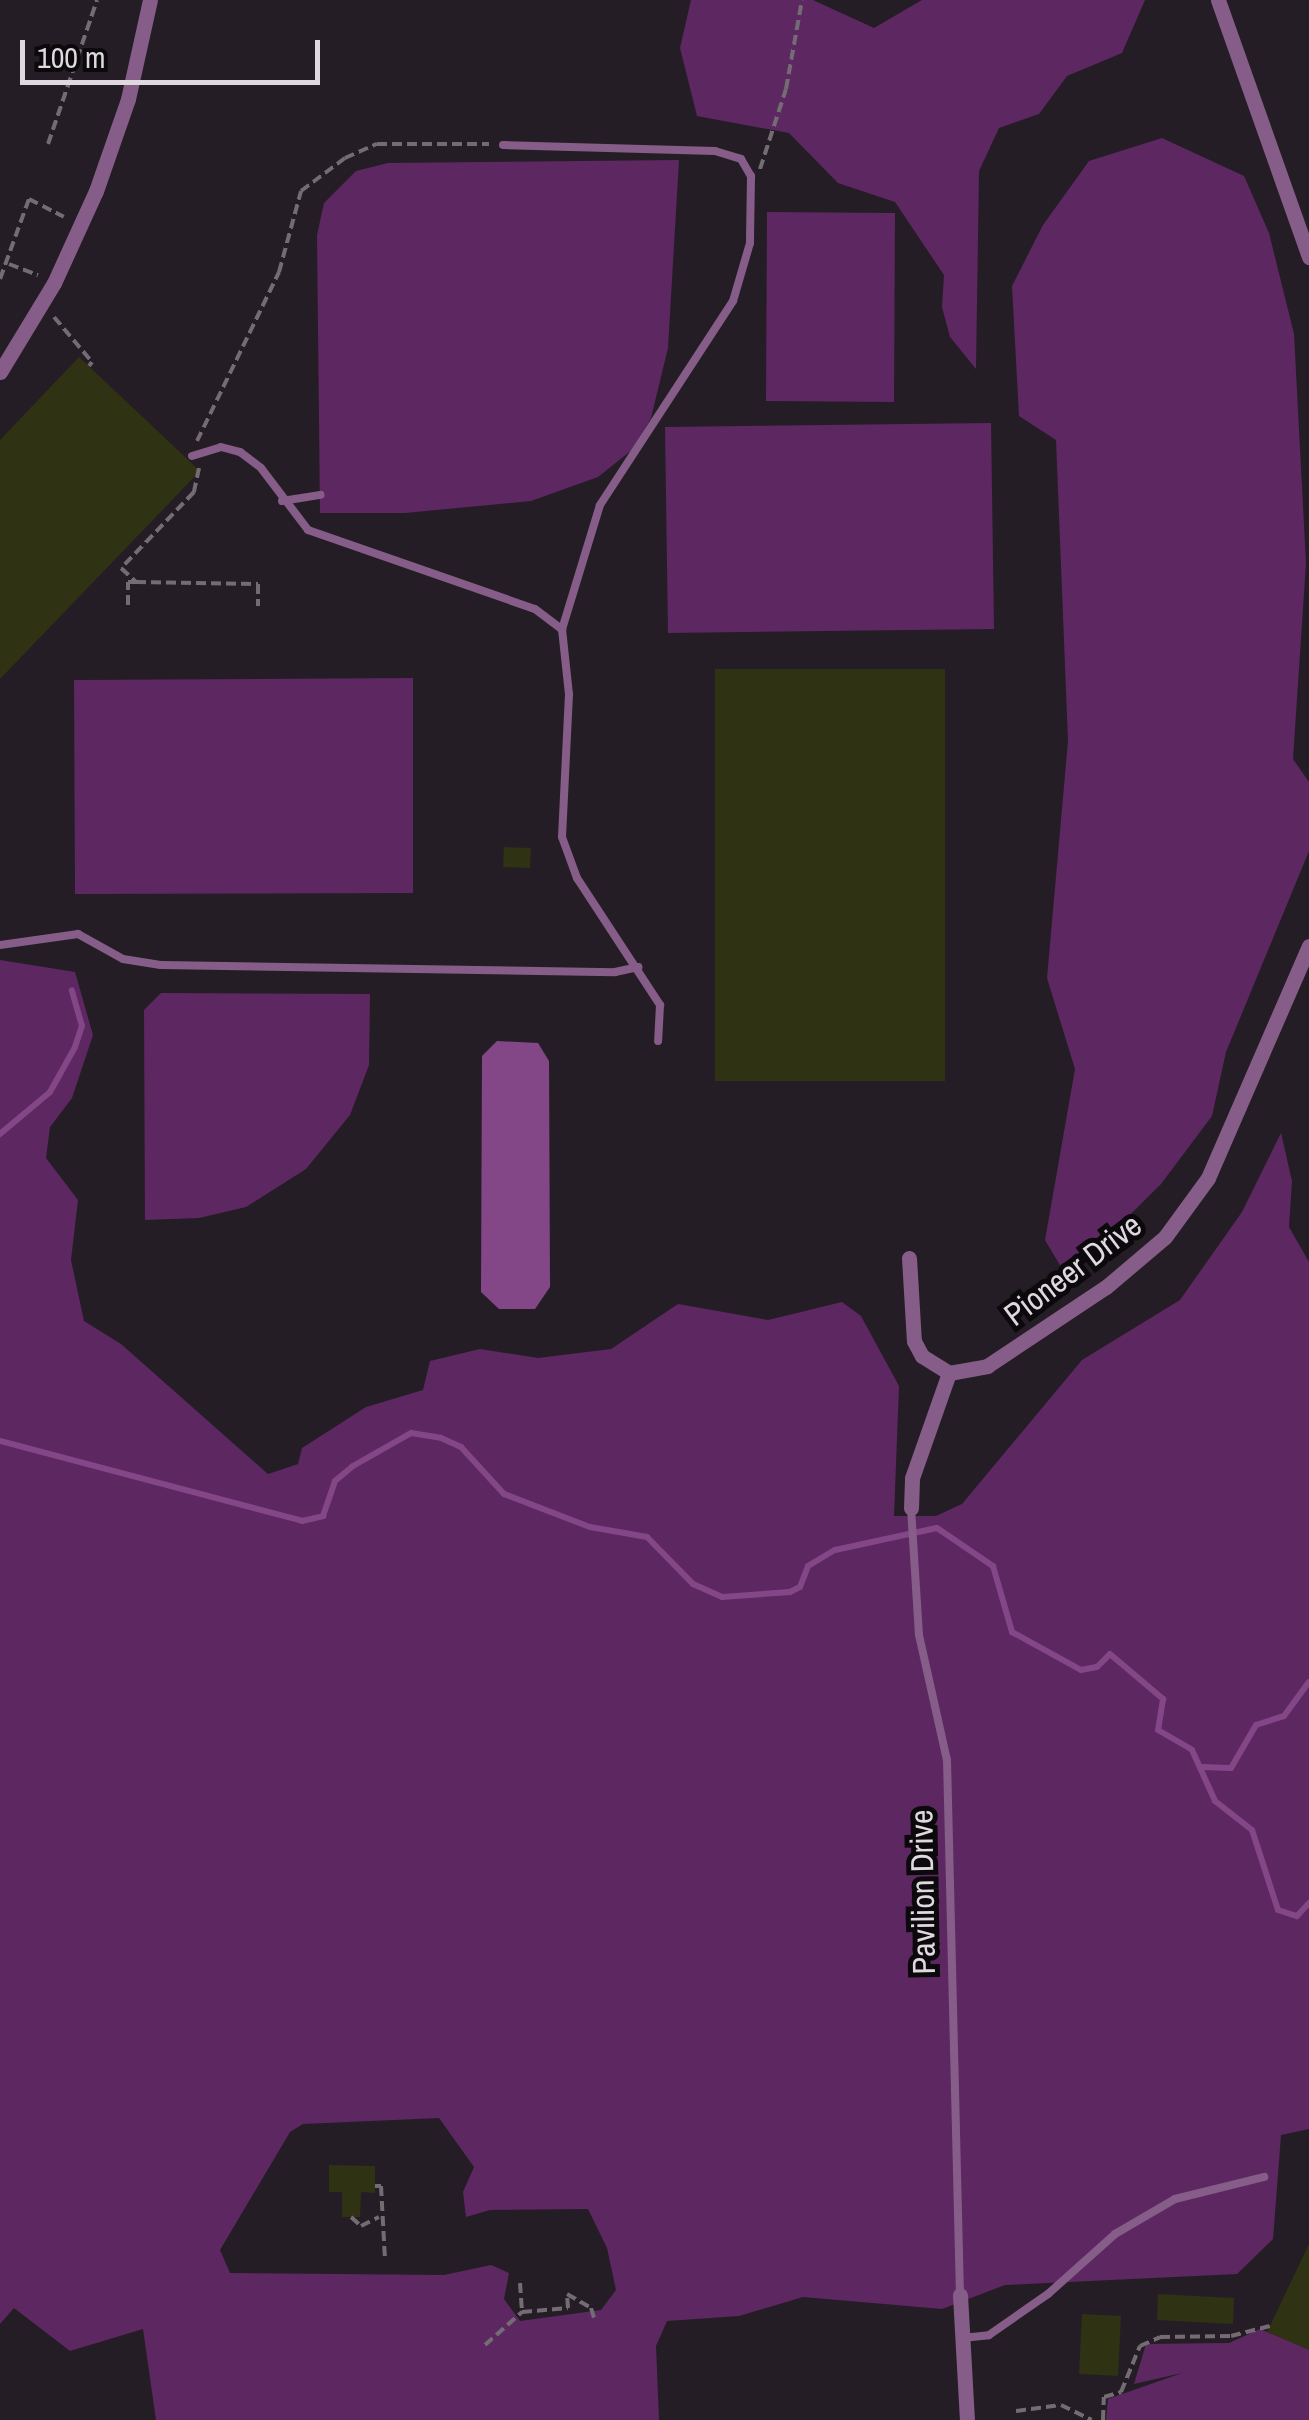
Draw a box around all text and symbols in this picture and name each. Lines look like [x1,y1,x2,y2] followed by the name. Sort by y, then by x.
[25,20,325,82] scale bar
[37,37,105,77] text: 100 m
[997,1206,1149,1334] street label: Pioneer Drive
[902,1809,944,1975] street label: Pavilion Drive

